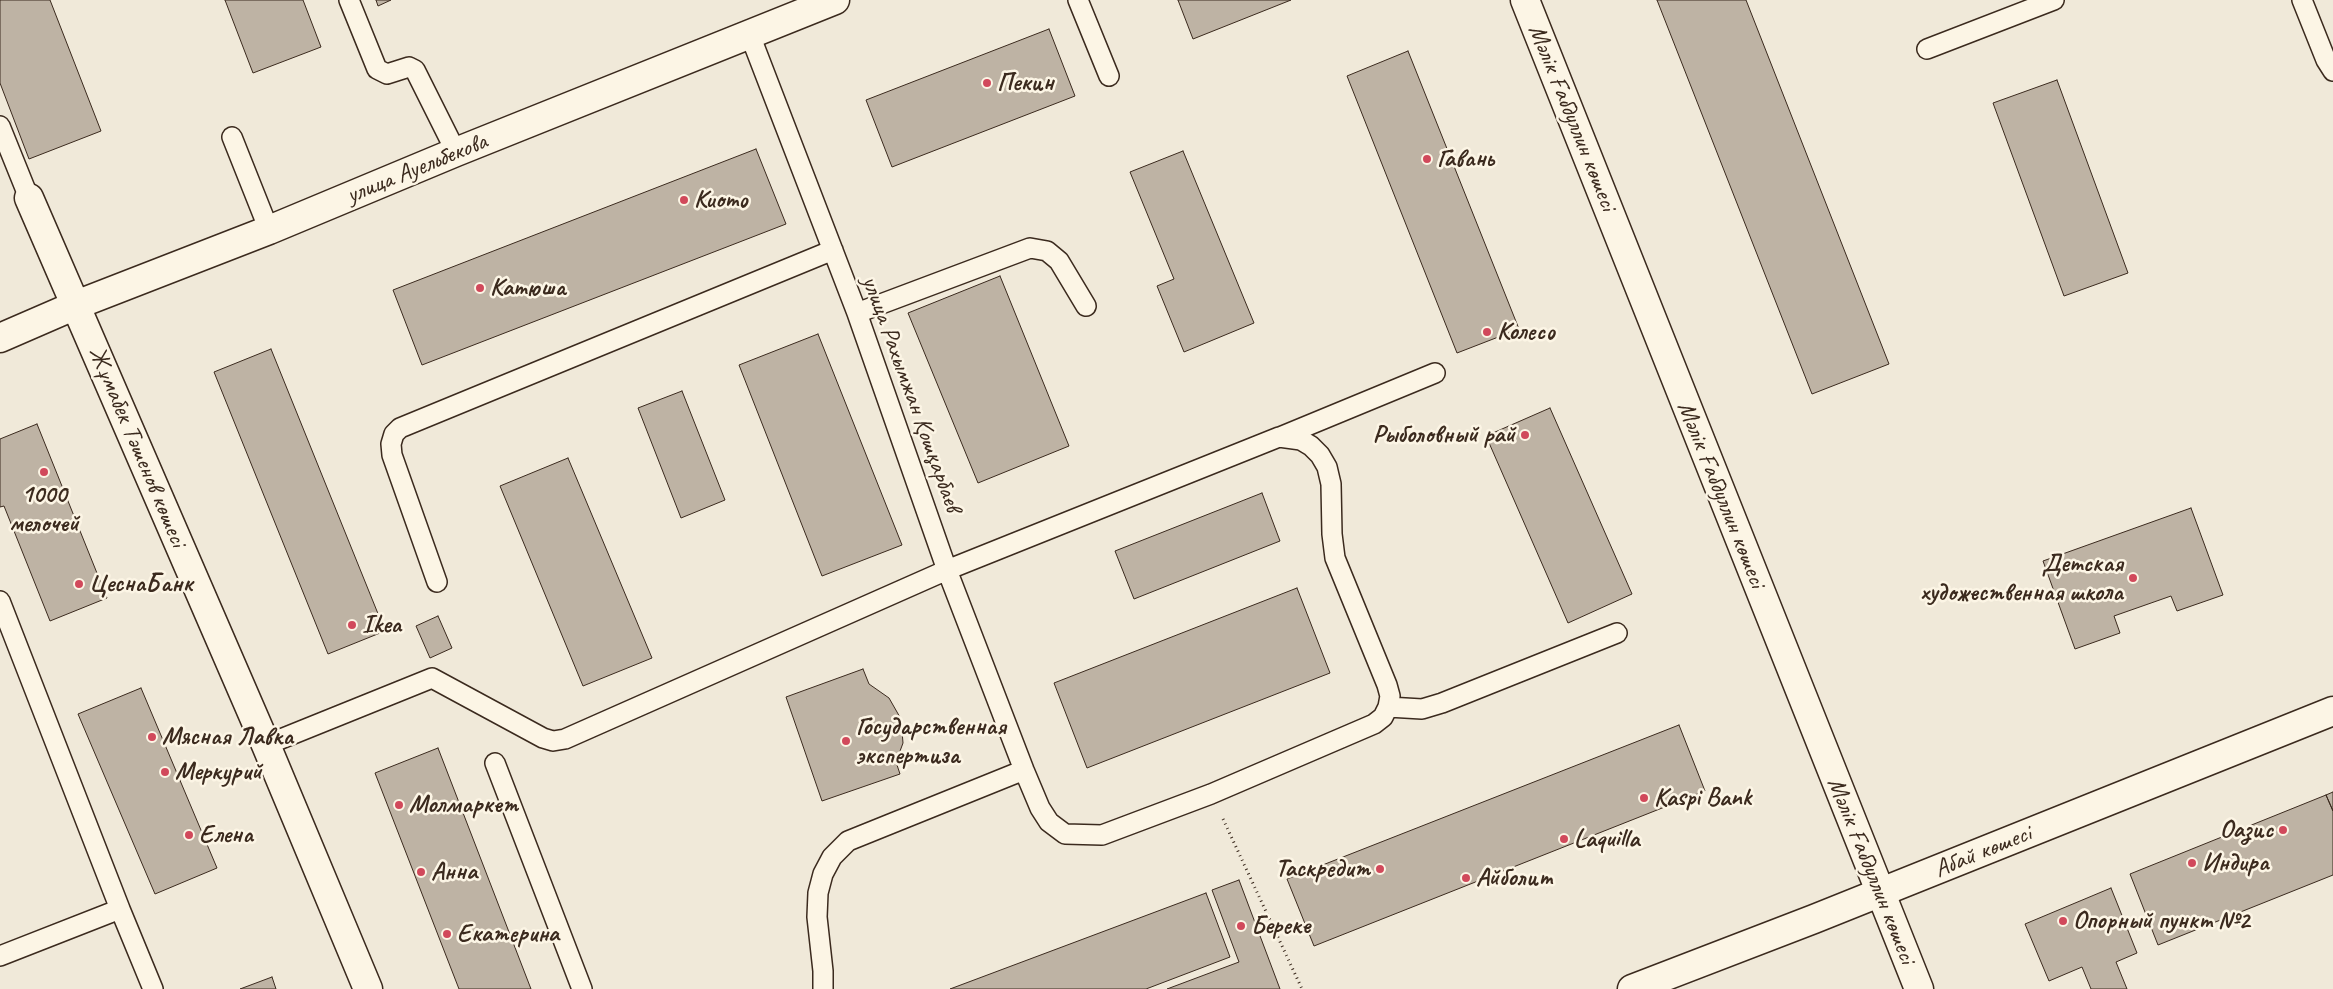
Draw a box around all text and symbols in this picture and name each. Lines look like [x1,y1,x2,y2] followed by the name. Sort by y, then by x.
[1521,20,1623,216] street label: Мәлік Ғабдуллин көшесі
[997,68,1054,98] place label: Пекин
[981,77,993,89] marker: Пекин
[342,127,492,211] street label: улица Ауельбекова
[1437,144,1494,174] place label: Гавань
[1421,153,1433,165] marker: Гавань
[694,185,748,215] place label: Киото
[678,194,690,206] marker: Киото
[854,272,968,516] street label: улица Рахымжан Қошқарбаев
[490,273,566,303] place label: Катюша
[474,282,486,294] marker: Катюша
[1497,317,1555,347] place label: Колесо
[1481,326,1493,338] marker: Колесо
[81,342,193,552] street label: Жұмабек Тәшенов көшесі
[1670,397,1772,593] street label: Мәлік Ғабдуллин көшесі
[1373,420,1515,450] place label: Рыболовный рай
[1519,429,1531,441] marker: Рыболовный рай
[38,466,50,478] marker: 1000 мелочей
[9,480,79,539] place label: 1000 мелочей
[1920,549,2123,608] place label: Детская художественная школа
[89,569,192,599] place label: ЦеснаБанк
[2127,572,2139,584] marker: Детская художественная школа
[73,578,85,590] marker: ЦеснаБанк
[362,610,401,640] place label: Ikea
[346,619,358,631] marker: Ikea
[856,712,1006,771] place label: Государственная экспертиза
[162,722,293,752] place label: Мясная Лавка
[146,731,158,743] marker: Мясная Лавка
[840,735,852,747] marker: Государственная экспертиза
[175,757,262,787] place label: Меркурий
[159,766,171,778] marker: Меркурий
[1820,773,1922,969] street label: Мәлік Ғабдуллин көшесі
[1654,783,1751,813] place label: Kaspi Bank
[409,790,518,820] place label: Молмаркет
[1638,792,1650,804] marker: Kaspi Bank
[393,799,405,811] marker: Молмаркет
[2220,815,2273,845] place label: Оазис
[1930,819,2036,885] street label: Абай көшесі
[199,820,253,850] place label: Елена
[1574,824,1639,854] place label: Laquilla
[2277,824,2289,836] marker: Оазис
[183,829,195,841] marker: Елена
[1558,833,1570,845] marker: Laquilla
[2202,848,2269,878] place label: Индира
[1275,854,1370,884] place label: Таскредит
[431,857,477,887] place label: Анна
[2186,857,2198,869] marker: Индира
[1374,863,1386,875] marker: Таскредит
[1476,863,1553,893] place label: Айболит
[415,866,427,878] marker: Анна
[1460,872,1472,884] marker: Айболит
[2073,906,2250,936] place label: Опорный пункт №2
[1251,911,1310,941] place label: Береке
[2057,915,2069,927] marker: Опорный пункт №2
[457,919,559,949] place label: Екатерина
[1235,920,1247,932] marker: Береке
[441,928,453,940] marker: Екатерина

